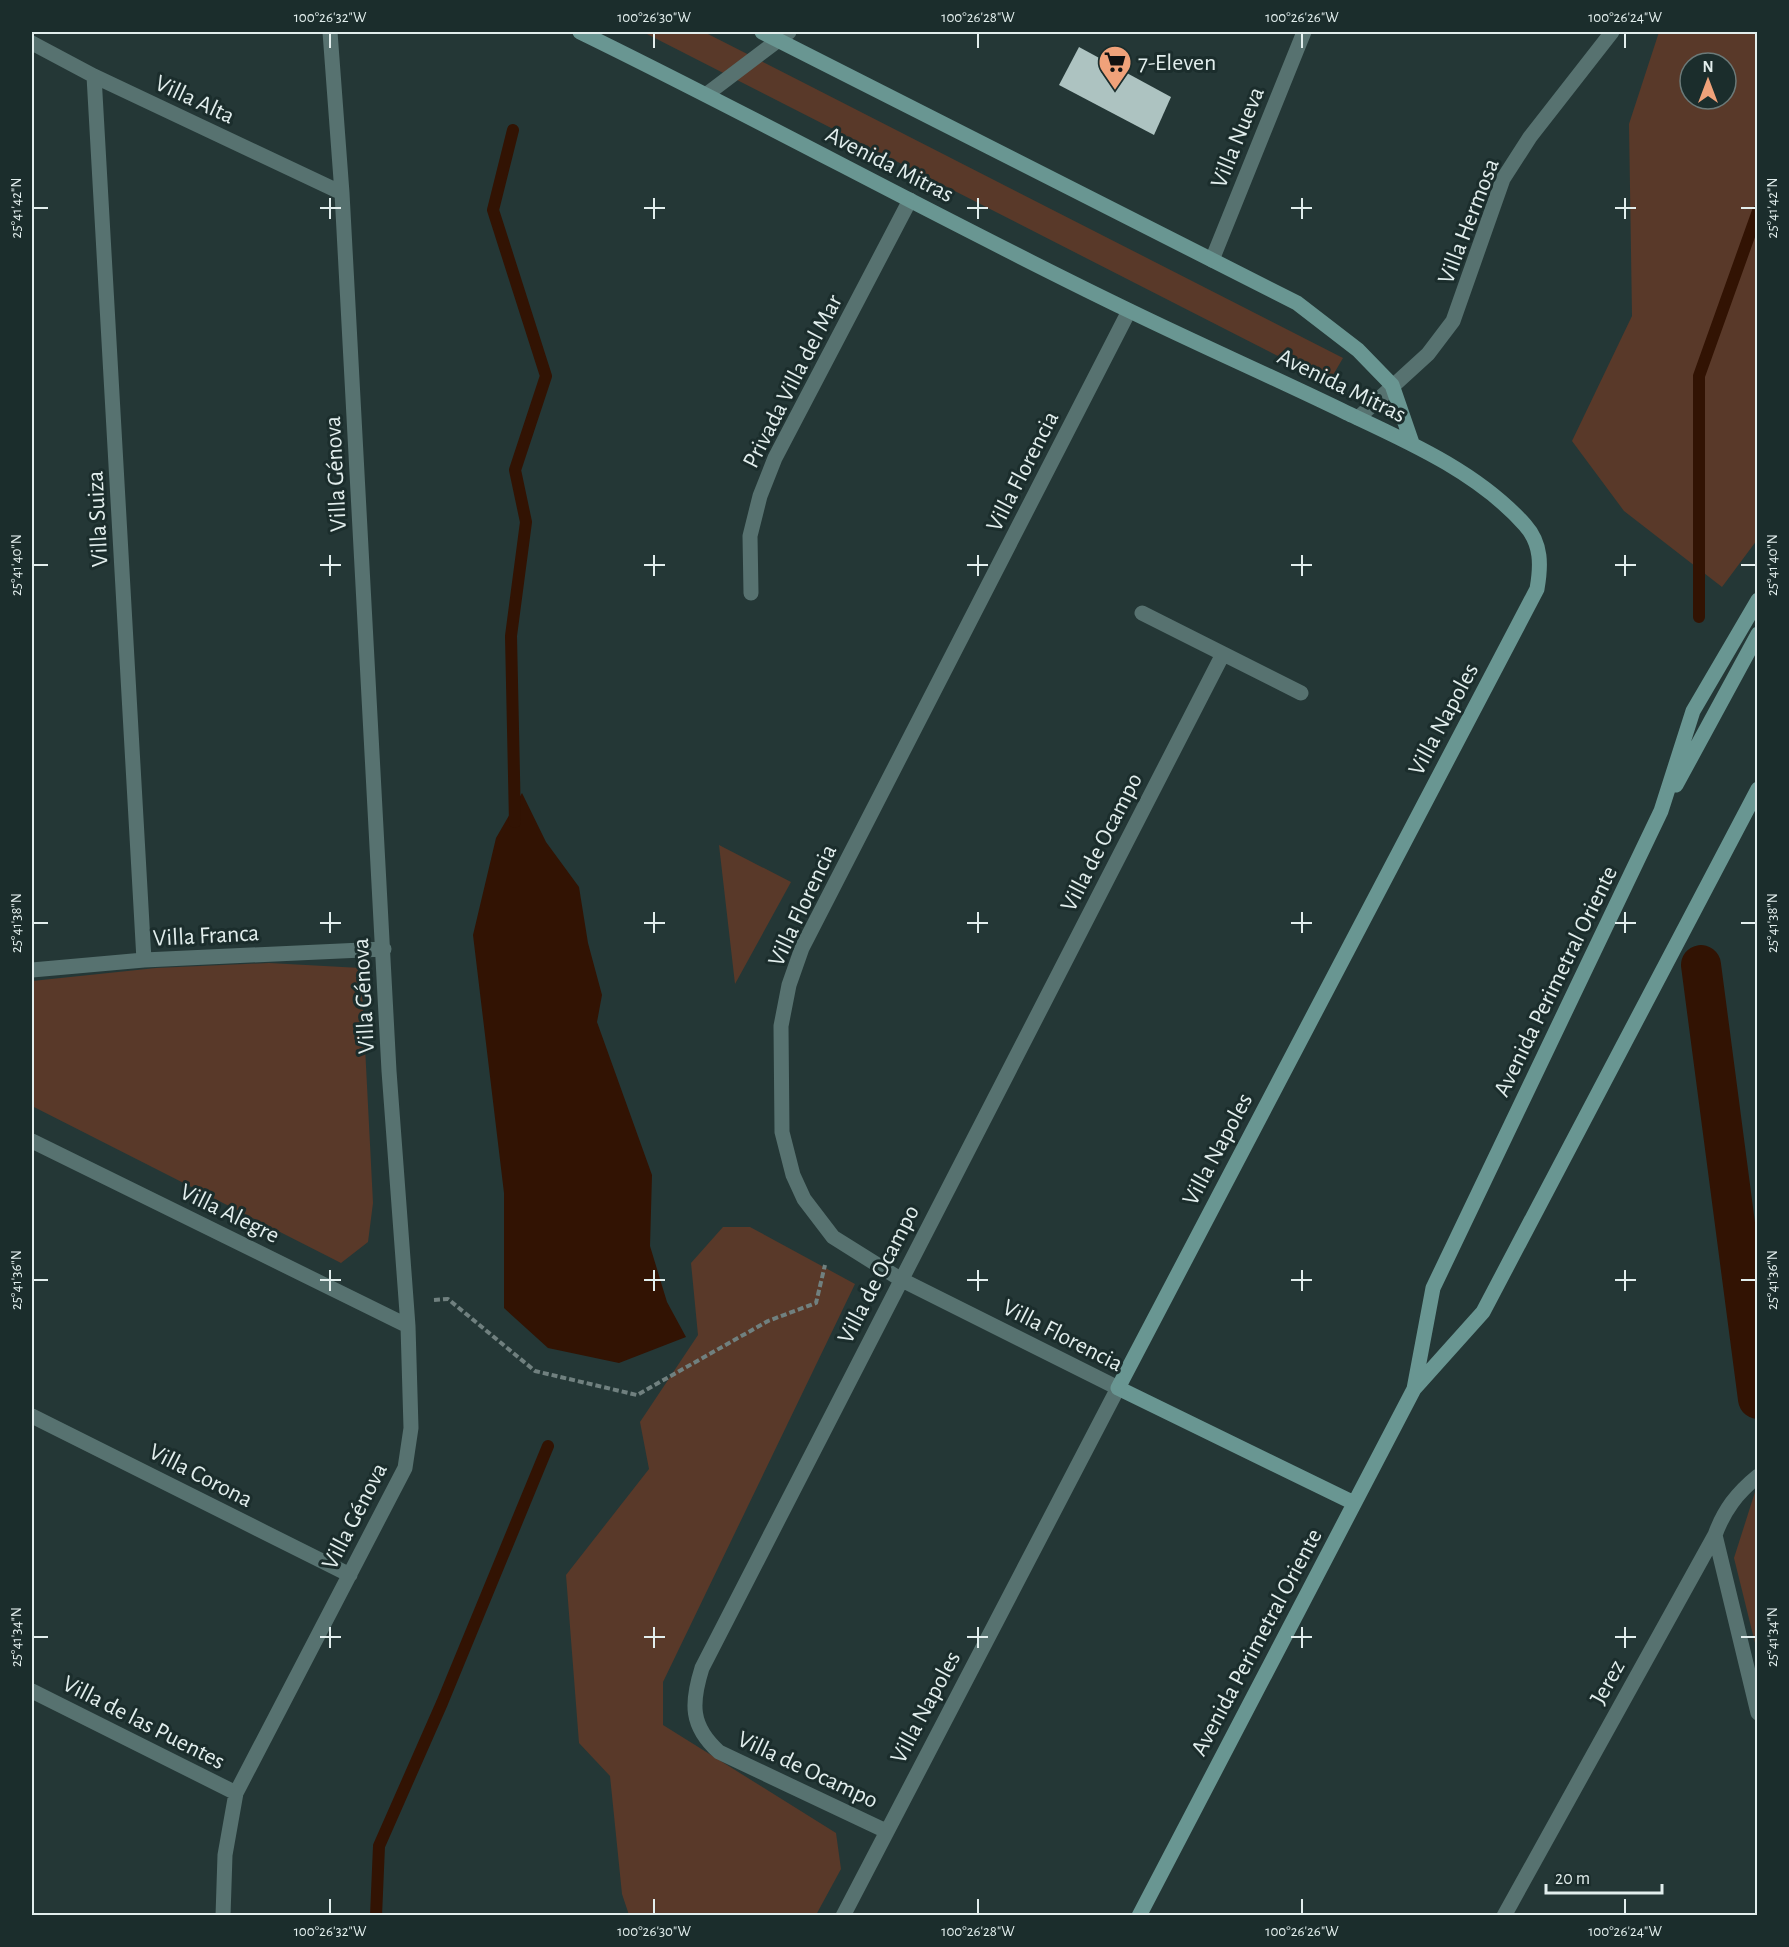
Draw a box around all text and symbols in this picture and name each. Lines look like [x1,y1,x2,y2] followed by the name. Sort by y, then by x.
[294,10,367,25] text: 100°26'32"W
[617,10,691,25] text: 100°26'30"W
[941,10,1015,25] text: 100°26'28"W
[1265,10,1339,25] text: 100°26'26"W
[1588,10,1662,25] text: 100°26'24"W
[1097,44,1133,91] supermarket icon: 7-Eleven
[1138,51,1216,75] place label: 7-Eleven
[1678,51,1738,111] north arrow
[1702,59,1714,75] text: N
[151,71,238,129] street label: Villa Alta
[1207,83,1269,191] street label: Villa Nueva
[822,122,957,207] street label: Avenida Mitras
[1434,155,1504,287] street label: Villa Hermosa
[9,178,24,238] text: 25°41'42"N
[1765,178,1780,238] text: 25°41'42"N
[739,291,847,472] street label: Privada Villa del Mar
[1273,344,1410,427] street label: Avenida Mitras
[982,407,1063,535] street label: Villa Florencia
[321,415,351,532] street label: Villa Génova
[83,470,113,568] street label: Villa Suiza
[9,534,24,596] text: 25°41'40"N
[1765,534,1780,596] text: 25°41'40"N
[1404,659,1483,779] street label: Villa Napoles
[1057,769,1147,916] street label: Villa de Ocampo
[764,841,842,970] street label: Villa Florencia
[1490,862,1622,1100] street label: Avenida Perimetral Oriente
[9,893,24,953] text: 25°41'38"N
[1765,893,1780,953] text: 25°41'38"N
[152,921,260,951] street label: Villa Franca
[349,937,379,1054] street label: Villa Génova
[1178,1089,1257,1209] street label: Villa Napoles
[176,1180,283,1248] street label: Villa Alegre
[834,1201,924,1348] street label: Villa de Ocampo
[9,1250,24,1310] text: 25°41'36"N
[1765,1250,1780,1310] text: 25°41'36"N
[999,1295,1127,1376] street label: Villa Florencia
[145,1440,256,1512] street label: Villa Corona
[318,1459,392,1574] street label: Villa Génova
[1187,1525,1327,1760] street label: Avenida Perimetral Oriente
[9,1607,24,1667] text: 25°41'34"N
[1765,1607,1780,1667] text: 25°41'34"N
[886,1647,965,1767] street label: Villa Napoles
[1586,1656,1630,1709] street label: Jerez
[59,1672,229,1774] street label: Villa de las Puentes
[734,1727,882,1813] street label: Villa de Ocampo
[1546,1857,1662,1895] scale bar
[1555,1870,1590,1888] text: 20 m
[294,1924,367,1939] text: 100°26'32"W
[617,1924,691,1939] text: 100°26'30"W
[941,1924,1015,1939] text: 100°26'28"W
[1265,1924,1339,1939] text: 100°26'26"W
[1588,1924,1662,1939] text: 100°26'24"W

